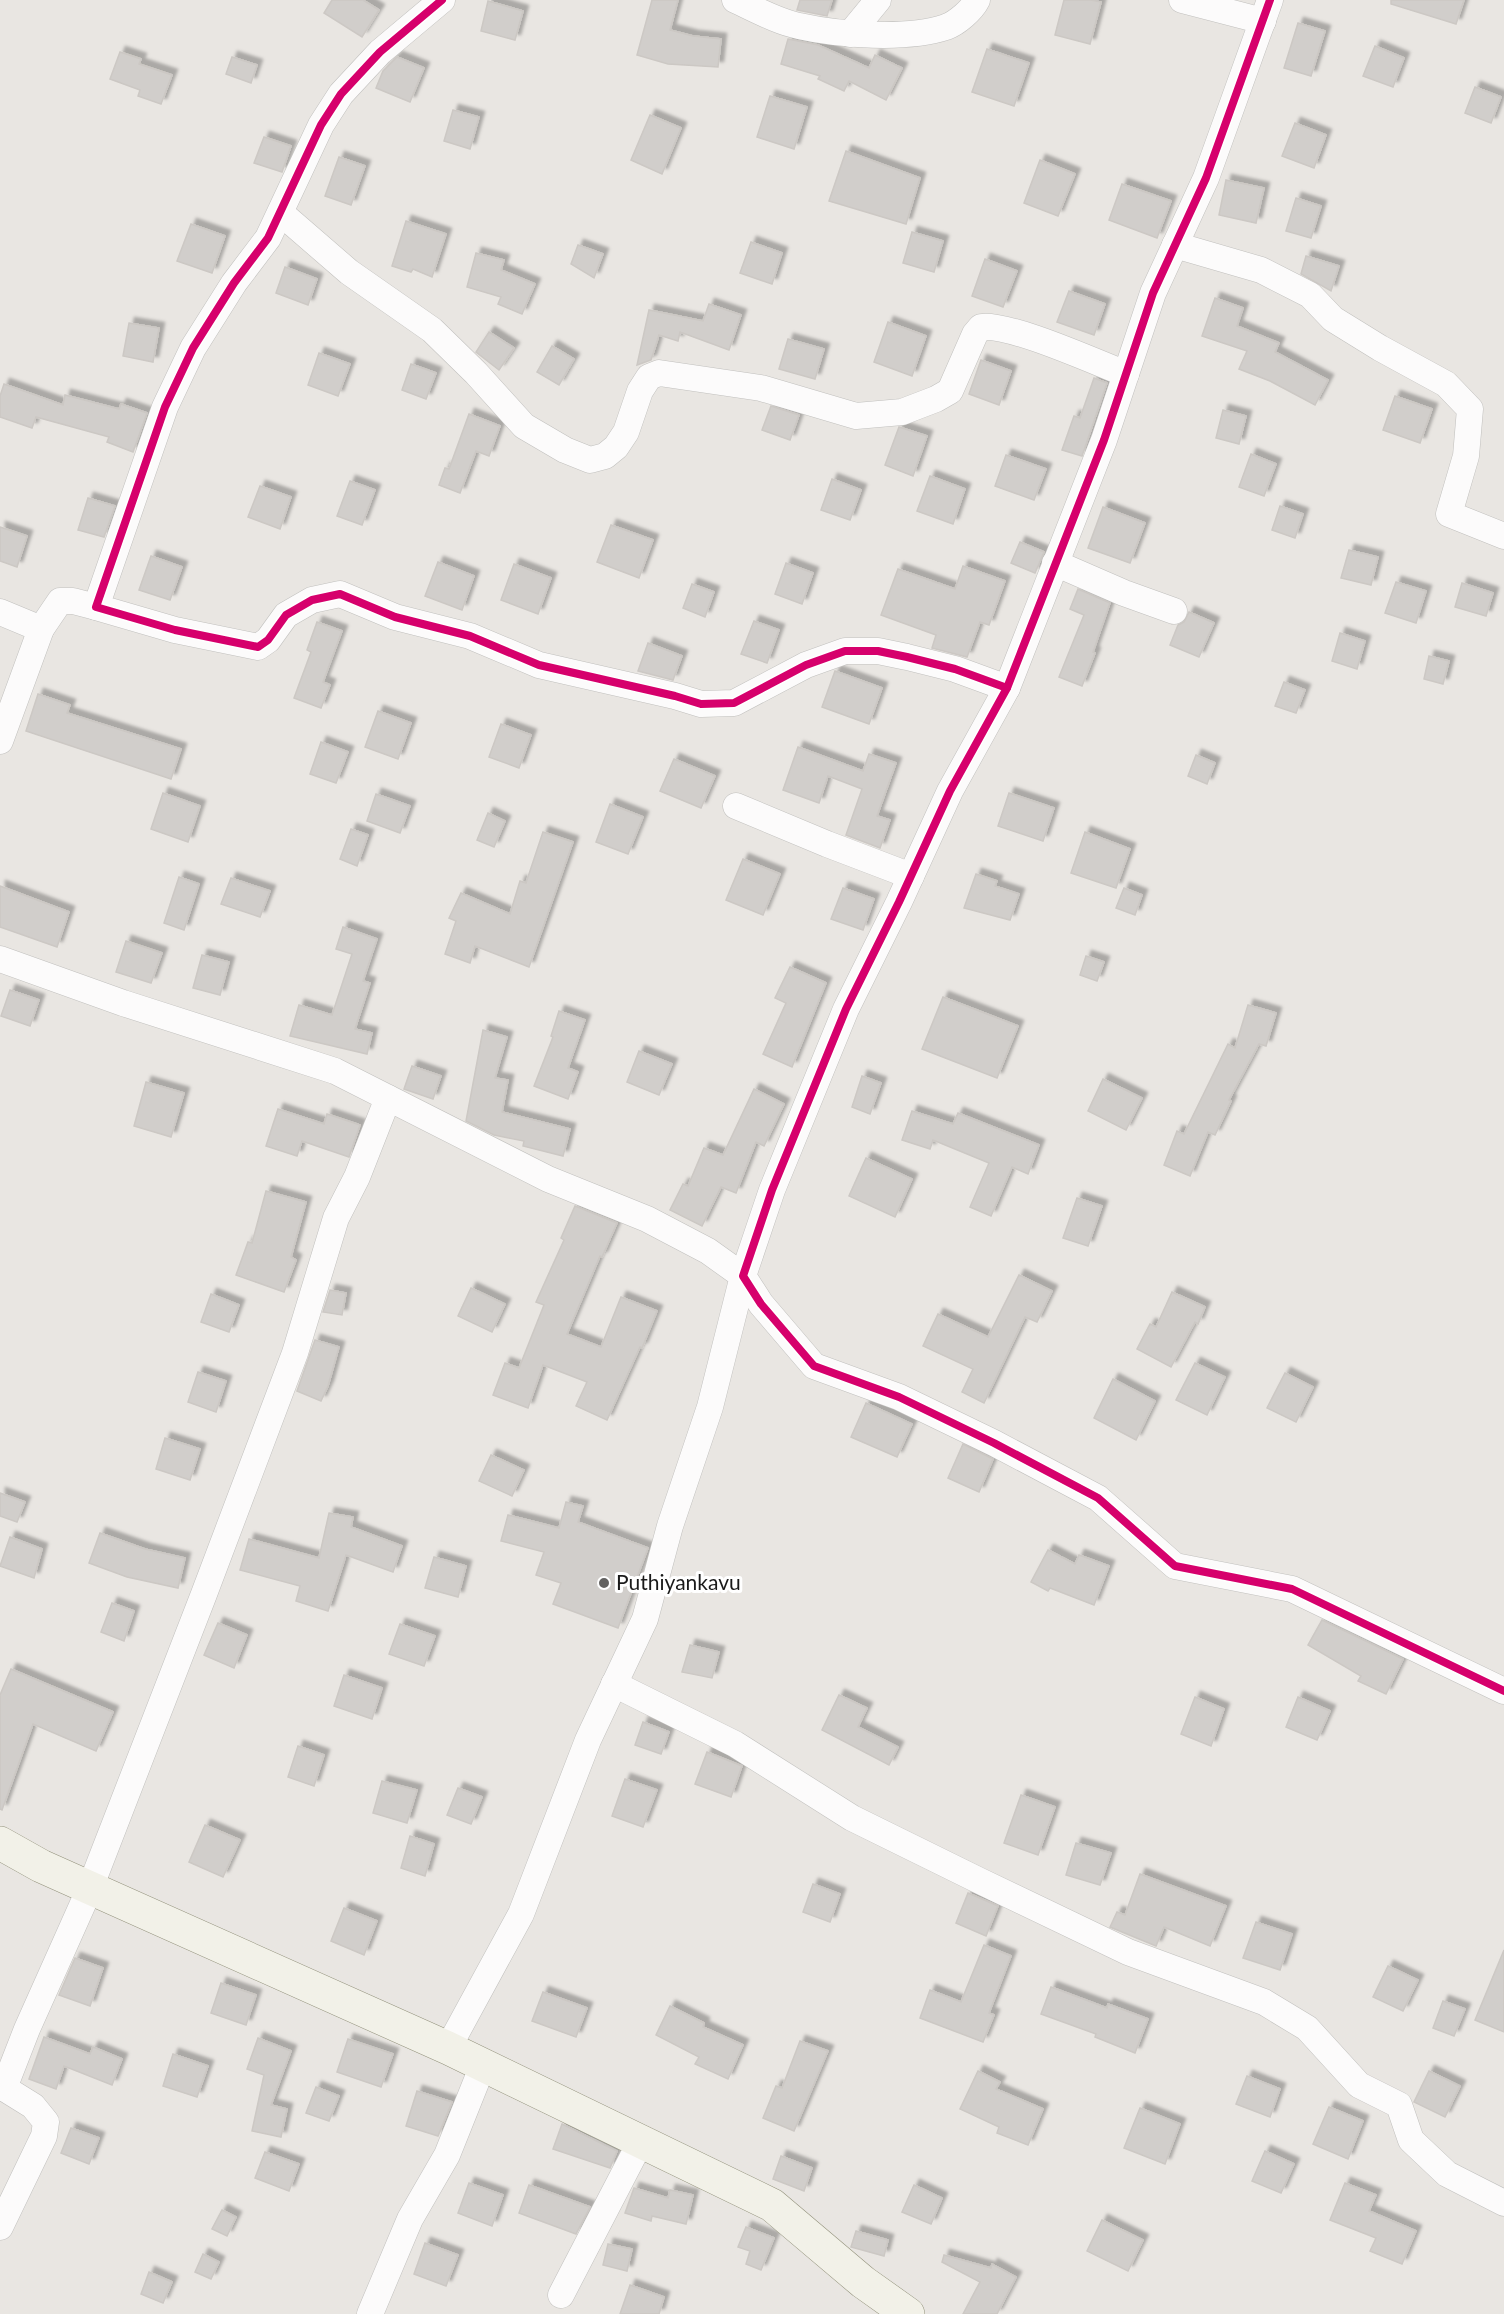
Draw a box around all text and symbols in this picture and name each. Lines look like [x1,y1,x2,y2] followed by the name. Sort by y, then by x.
[616,1569,741,1594] place label: Puthiyankavu
[597,1576,611,1590] marker: Puthiyankavu

